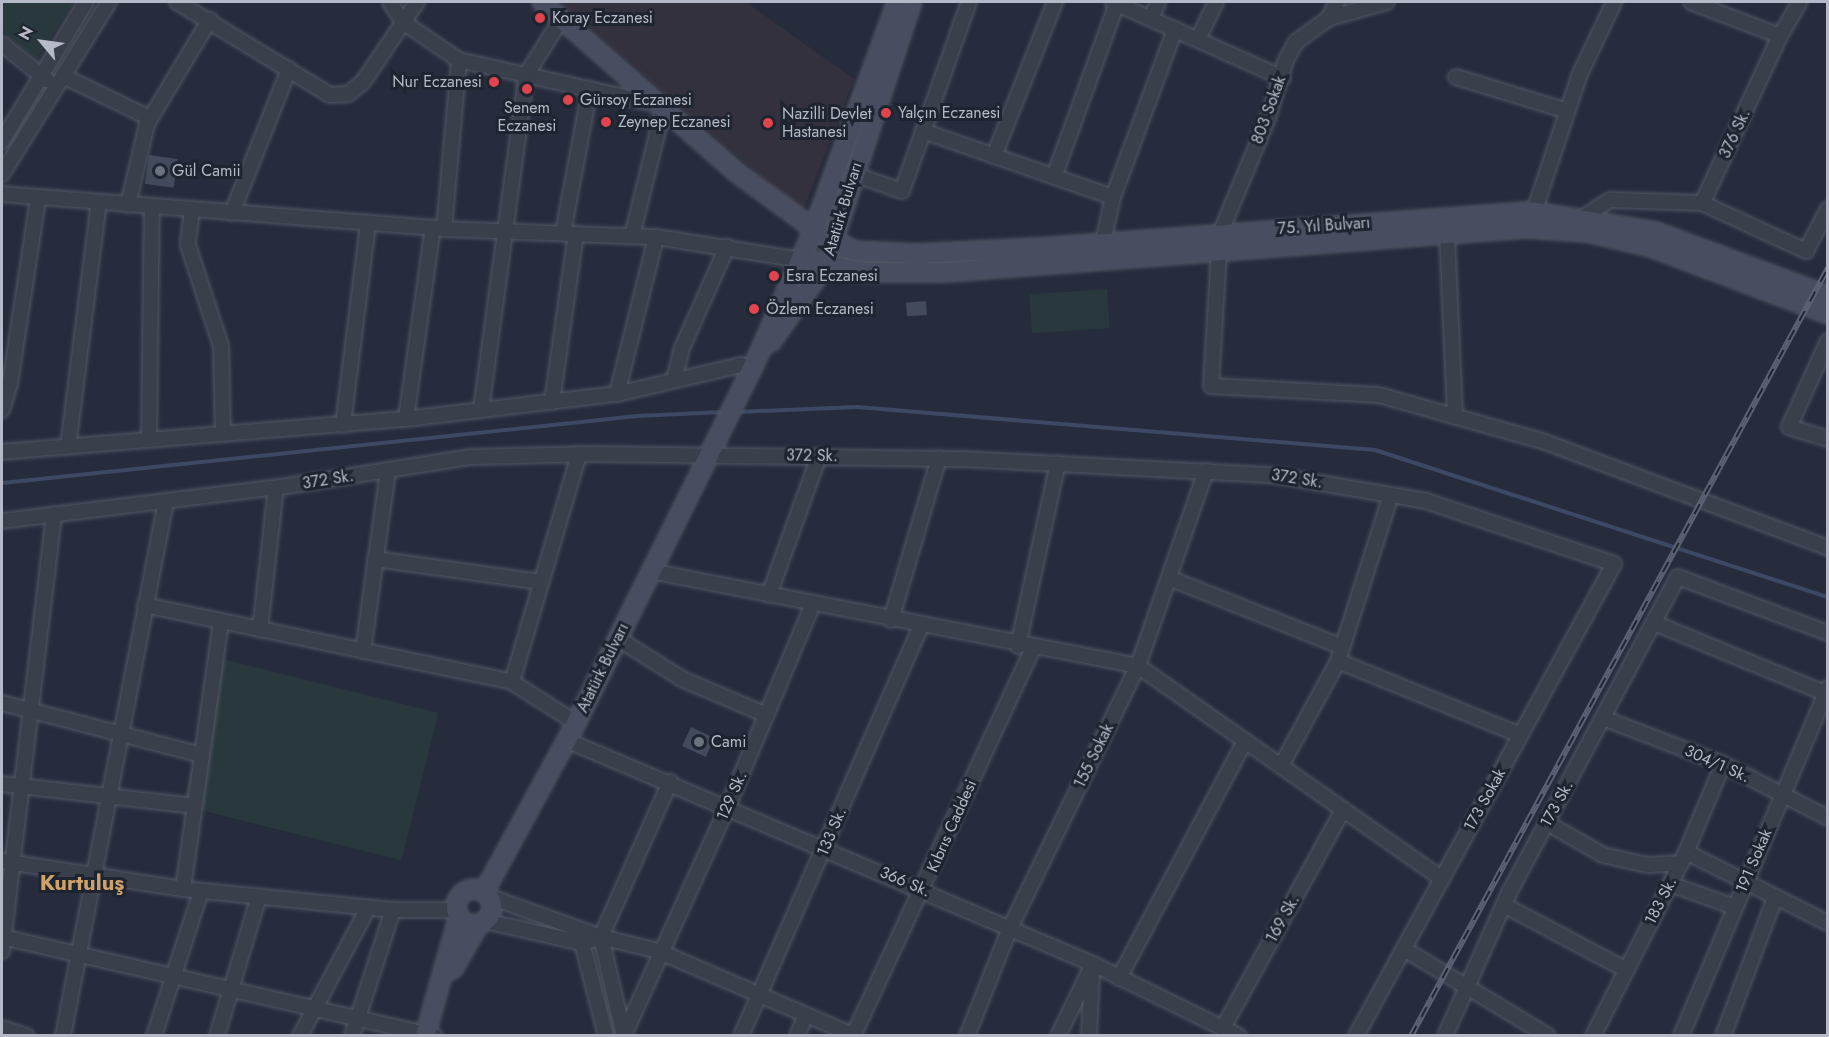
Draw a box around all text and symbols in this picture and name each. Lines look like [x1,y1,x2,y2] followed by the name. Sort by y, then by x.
[552,8,653,28] place label: Koray Eczanesi
[533,11,547,25] marker: Koray Eczanesi
[12,12,72,72] north arrow
[13,22,39,44] text: N
[392,72,482,92] place label: Nur Eczanesi
[1248,73,1290,147] street label: 803 Sokak
[487,75,501,89] marker: Nur Eczanesi
[520,82,534,96] marker: Senem Eczanesi
[580,90,692,110] place label: Gürsoy Eczanesi
[561,93,575,107] marker: Gürsoy Eczanesi
[498,98,556,136] place label: Senem Eczanesi
[898,103,1001,123] place label: Yalçın Eczanesi
[782,104,872,142] place label: Nazilli Devlet Hastanesi
[879,106,893,120] marker: Yalçın Eczanesi
[1715,106,1755,162] street label: 376 Sk.
[618,112,731,132] place label: Zeynep Eczanesi
[759,114,777,132] marker: Nazilli Devlet Hastanesi
[599,115,613,129] marker: Zeynep Eczanesi
[820,160,866,258] street label: Atatürk Bulvarı
[172,161,241,181] place label: Gül Camii
[153,164,167,178] marker: Gül Camii
[1277,213,1371,239] street label: 75. Yıl Bulvarı
[786,266,878,286] place label: Esra Eczanesi
[767,269,781,283] marker: Esra Eczanesi
[766,299,874,319] place label: Özlem Eczanesi
[747,302,761,316] marker: Özlem Eczanesi
[786,446,838,466] street label: 372 Sk.
[1270,465,1324,493] street label: 372 Sk.
[301,466,355,494] street label: 372 Sk.
[573,620,633,716] street label: Atatürk Bulvarı
[1070,721,1118,791] street label: 155 Sokak
[711,732,746,752] place label: Cami
[692,735,706,749] marker: Cami
[1682,741,1752,787] street label: 304/1 Sk.
[1460,765,1510,835] street label: 173 Sokak
[713,769,751,823] street label: 129 Sk.
[923,777,981,875] street label: Kıbrıs Caddesi
[1536,777,1578,831] street label: 173 Sk.
[813,805,851,859] street label: 133 Sk.
[1732,826,1776,896] street label: 191 Sokak
[877,863,933,901] street label: 366 Sk.
[40,870,124,896] district label: Kurtuluş
[1641,874,1681,928] street label: 183 Sk.
[1262,892,1304,946] street label: 169 Sk.

